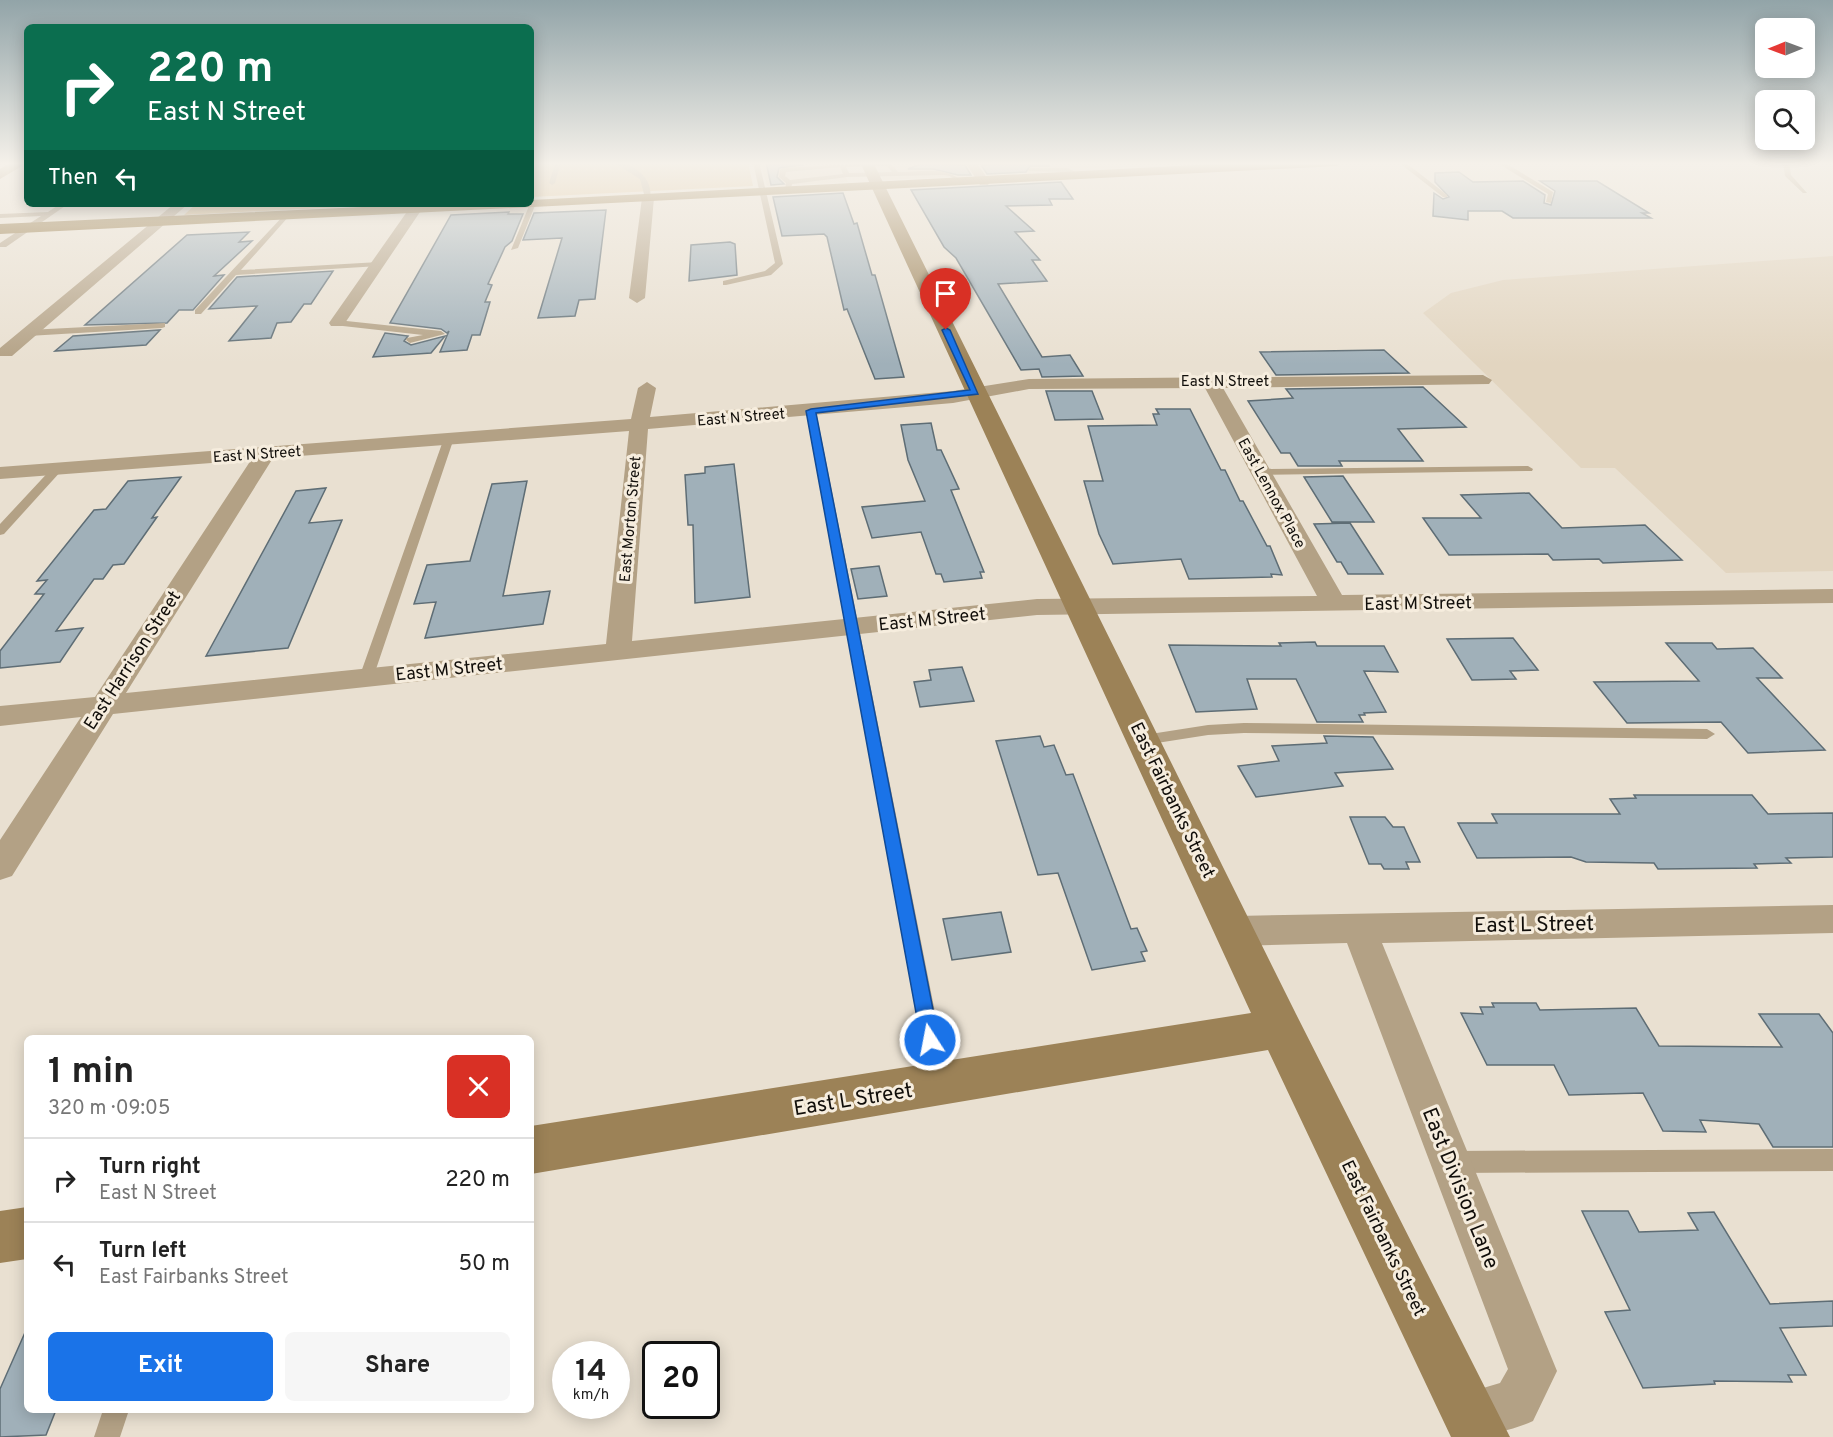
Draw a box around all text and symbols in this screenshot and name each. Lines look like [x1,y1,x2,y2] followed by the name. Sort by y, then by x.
[1755,18,1815,78] north arrow
[1755,18,1815,150] map controls
[147,44,273,97] text: 220 m
[48,48,126,126] icon: right
[1755,90,1815,150] button: search
[147,96,306,130] text: East N Street
[110,162,143,195] icon: left
[48,165,98,192] text: Then
[920,268,971,330] pin
[929,277,962,310] icon: arrive
[1181,373,1269,392] street label: East N Street
[696,405,786,432] street label: East N Street
[1232,435,1309,552] street label: East Lennox Place
[212,443,302,468] street label: East N Street
[617,455,646,583] street label: East Morton Street
[80,587,187,735] street label: East Harrison Street
[1364,592,1472,617] street label: East M Street
[877,603,987,638] street label: East M Street
[394,653,504,688] street label: East M Street
[1124,719,1219,882] street label: East Fairbanks Street
[1474,911,1594,940] street label: East L Street
[898,1008,962,1072] position arrow
[48,1050,134,1096] text: 1 min
[447,1055,510,1118] button: close
[792,1078,915,1123] street label: East L Street
[48,1096,170,1122] text: 320 m · 09:05
[1415,1104,1504,1273] street label: East Division Lane
[99,1154,201,1181] text: Turn right
[1335,1157,1430,1320] street label: East Fairbanks Street
[48,1164,81,1197] icon: right
[445,1167,510,1194] text: 220 m
[99,1181,217,1207] text: East N Street
[99,1238,187,1265] text: Turn left
[48,1248,81,1281] icon: left
[458,1251,510,1278] text: 50 m
[99,1265,289,1291] text: East Fairbanks Street
[48,1332,273,1401] button: Exit
[285,1332,510,1401] button: Share
[642,1341,720,1419] speed limit sign: 20
[575,1354,607,1391] text: 14
[573,1386,609,1405] text: km/h

